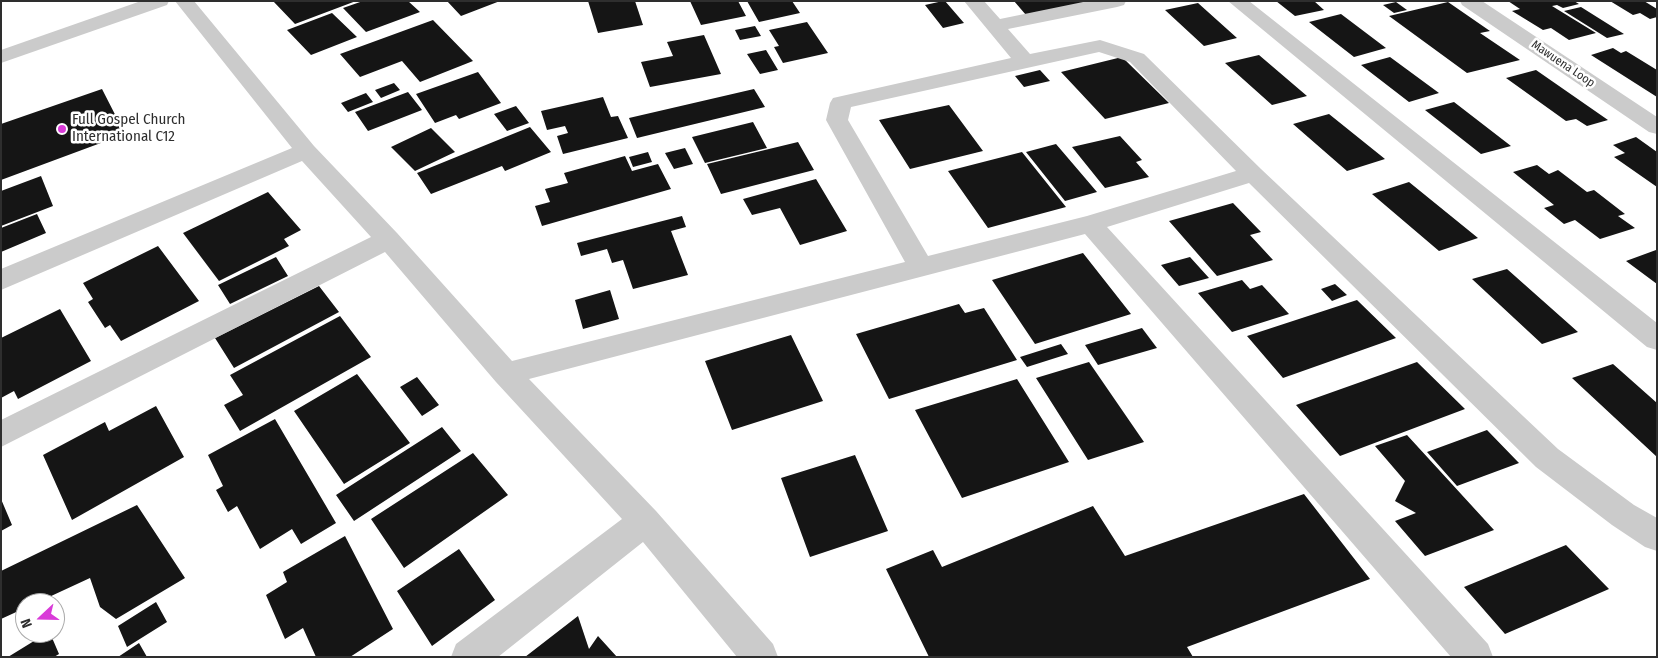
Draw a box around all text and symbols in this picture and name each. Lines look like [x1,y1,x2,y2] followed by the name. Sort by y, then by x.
[1529,37,1597,91] street label: Mawuena Loop
[72,111,185,146] place label: Full Gospel Church International C12
[56,123,68,135] marker: Full Gospel Church International C12
[15,593,65,643] north arrow
[17,616,36,630] text: N

